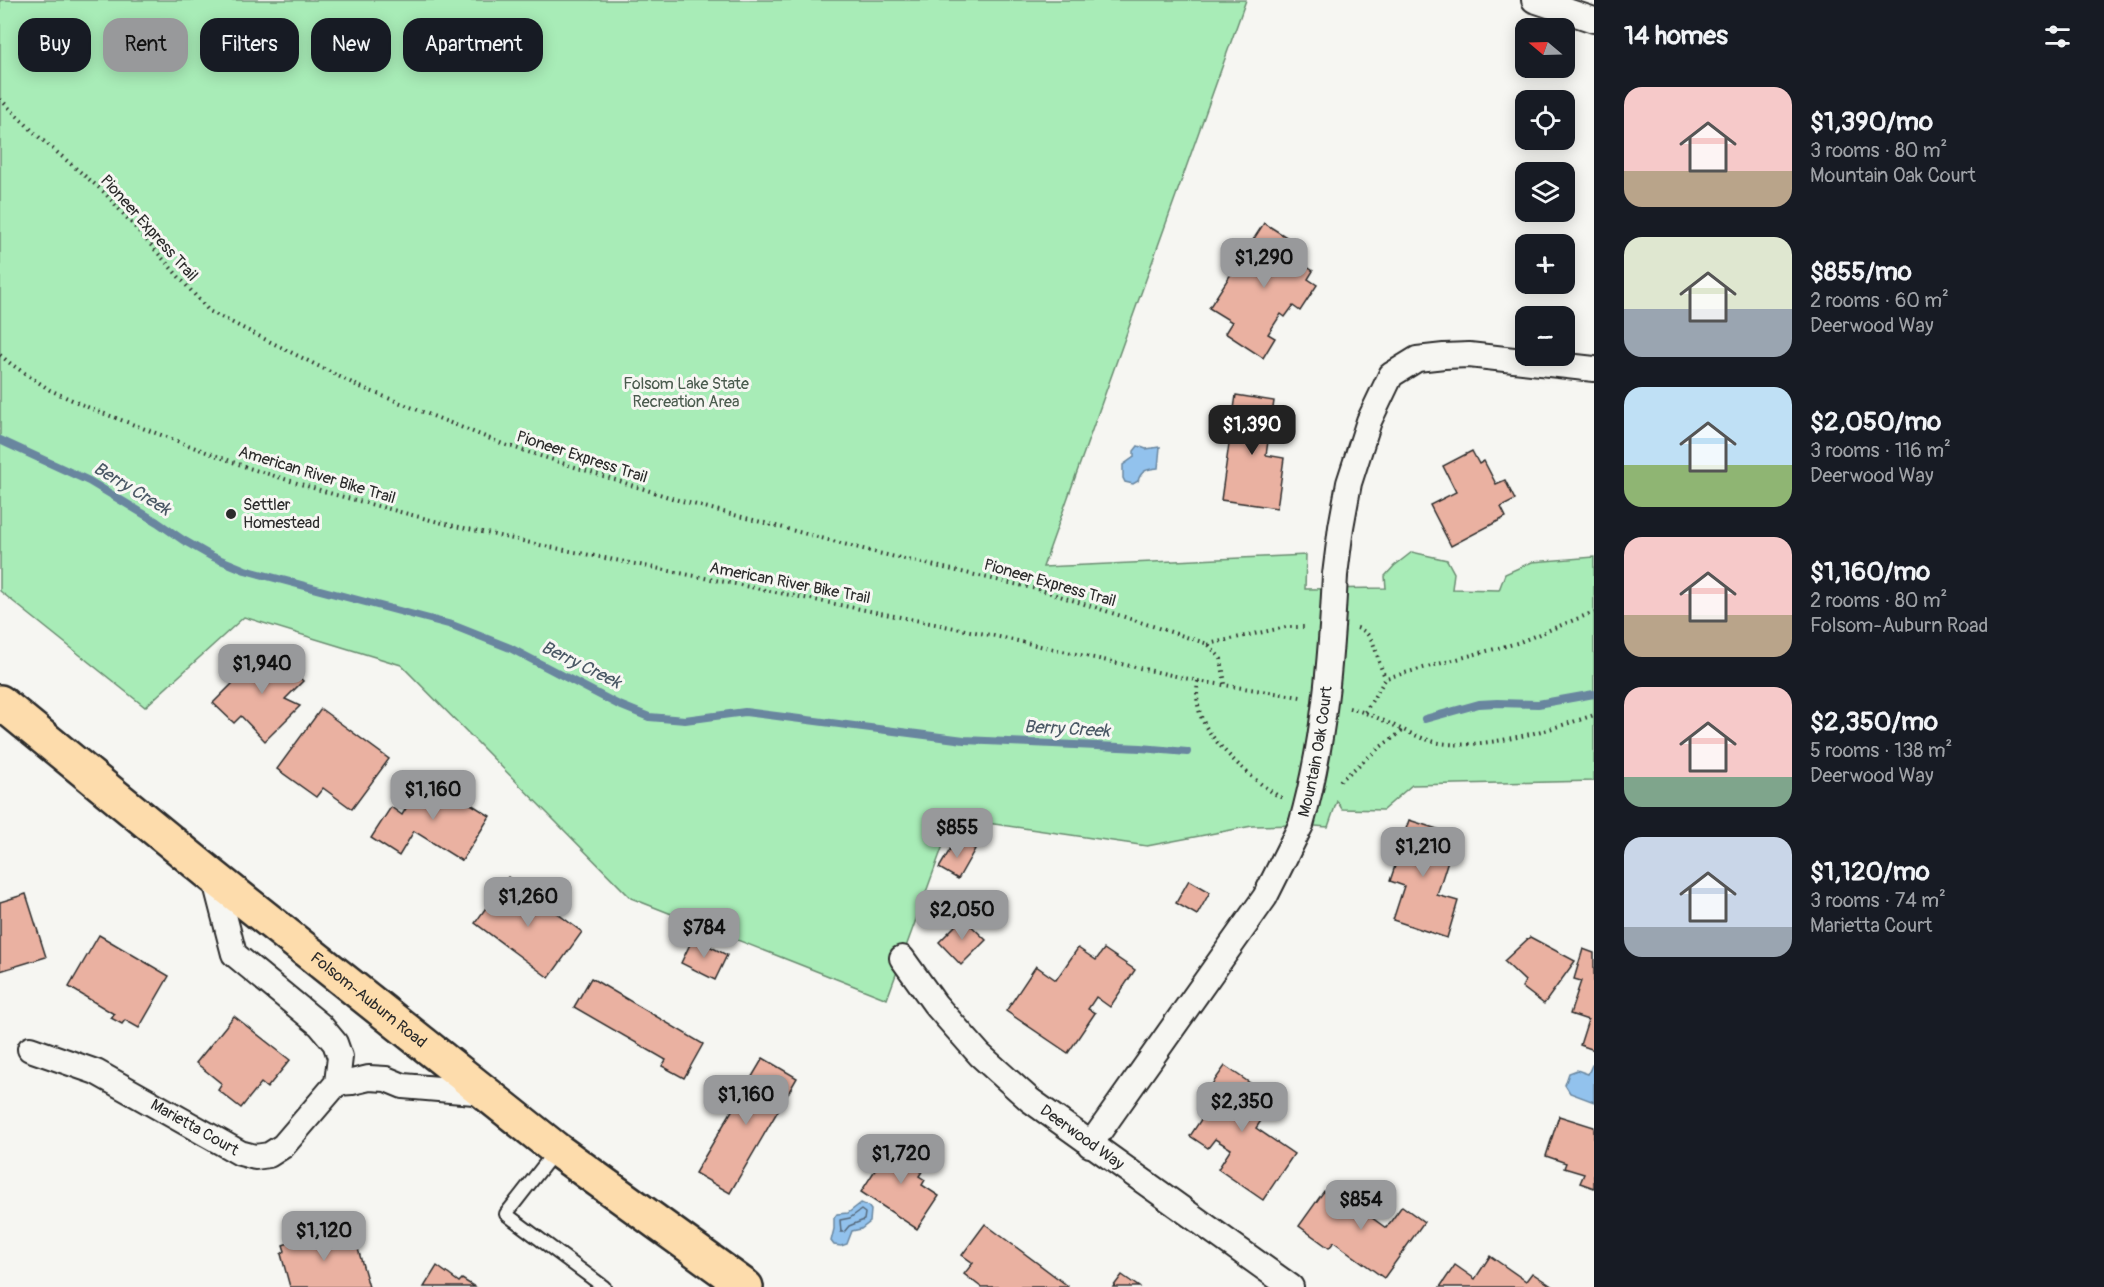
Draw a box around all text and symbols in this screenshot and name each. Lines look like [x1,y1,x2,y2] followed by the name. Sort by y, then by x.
[18,18,91,72] chip: Buy
[103,18,188,72] chip: Rent
[200,18,299,72] chip: Filters
[311,18,391,72] chip: New
[403,18,543,72] chip: Apartment
[1515,18,1575,78] north arrow
[1515,18,1575,366] map controls
[1624,20,1728,52] text: 14 homes
[2041,20,2074,53] icon: filters
[1515,90,1575,150] button: locate
[1810,106,1933,138] text: $1,390/mo
[1672,111,1744,183] icon: home
[1810,138,1947,163] text: 3 rooms · 80 m²
[1515,162,1575,222] button: layers
[1810,163,1976,188] text: Mountain Oak Court
[96,171,202,285] street label: Pioneer Express Trail
[1515,234,1575,294] button: +
[1215,238,1313,289] pin: $1,290
[1235,245,1293,270] text: $1,290
[1810,256,1912,288] text: $855/mo
[1672,261,1744,333] icon: home
[1810,288,1949,313] text: 2 rooms · 60 m²
[1515,306,1575,366] button: −
[1810,313,1933,338] text: Deerwood Way
[623,374,749,412] park label: Folsom Lake State Recreation Area
[1203,405,1301,456] pin: $1,390
[1810,406,1941,438] text: $2,050/mo
[1672,411,1744,483] icon: home
[1223,412,1281,437] text: $1,390
[514,426,650,488] street label: Pioneer Express Trail
[1810,438,1951,463] text: 3 rooms · 116 m²
[236,442,398,508] street label: American River Bike Trail
[89,457,176,522] water label: Berry Creek
[1810,463,1933,488] text: Deerwood Way
[243,495,320,533] place label: Settler Homestead
[224,507,238,521] marker: Settler Homestead
[982,555,1118,611] street label: Pioneer Express Trail
[1810,556,1930,588] text: $1,160/mo
[708,558,872,608] street label: American River Bike Trail
[1672,561,1744,633] icon: home
[1810,588,1947,613] text: 2 rooms · 80 m²
[1810,613,1988,638] text: Folsom-Auburn Road
[537,636,626,695] water label: Berry Creek
[213,644,311,695] pin: $1,940
[232,651,292,676] text: $1,940
[1294,685,1337,819] street label: Mountain Oak Court
[1810,706,1938,738] text: $2,350/mo
[1672,711,1744,783] icon: home
[1023,715,1112,743] water label: Berry Creek
[1810,738,1952,763] text: 5 rooms · 138 m²
[1810,763,1933,788] text: Deerwood Way
[384,770,482,821] pin: $1,160
[405,777,461,802] text: $1,160
[921,808,993,859] pin: $855
[936,815,978,840] text: $855
[1374,827,1472,878] pin: $1,210
[1395,834,1451,859] text: $1,210
[1810,856,1930,888] text: $1,120/mo
[1672,861,1744,933] icon: home
[479,877,577,928] pin: $1,260
[498,884,558,909] text: $1,260
[1810,888,1946,913] text: 3 rooms · 74 m²
[913,890,1011,941] pin: $2,050
[929,897,995,922] text: $2,050
[668,908,740,959] pin: $784
[1810,913,1932,938] text: Marietta Court
[682,915,726,940] text: $784
[307,948,431,1052] street label: Folsom-Auburn Road
[697,1075,795,1126] pin: $1,160
[718,1082,774,1107] text: $1,160
[1193,1082,1291,1133] pin: $2,350
[1211,1089,1273,1114] text: $2,350
[147,1095,243,1160] street label: Marietta Court
[1036,1100,1128,1174] street label: Deerwood Way
[852,1134,950,1185] pin: $1,720
[871,1141,931,1166] text: $1,720
[1325,1180,1397,1231] pin: $854
[1339,1187,1383,1212] text: $854
[275,1211,373,1262] pin: $1,120
[296,1218,352,1243] text: $1,120

